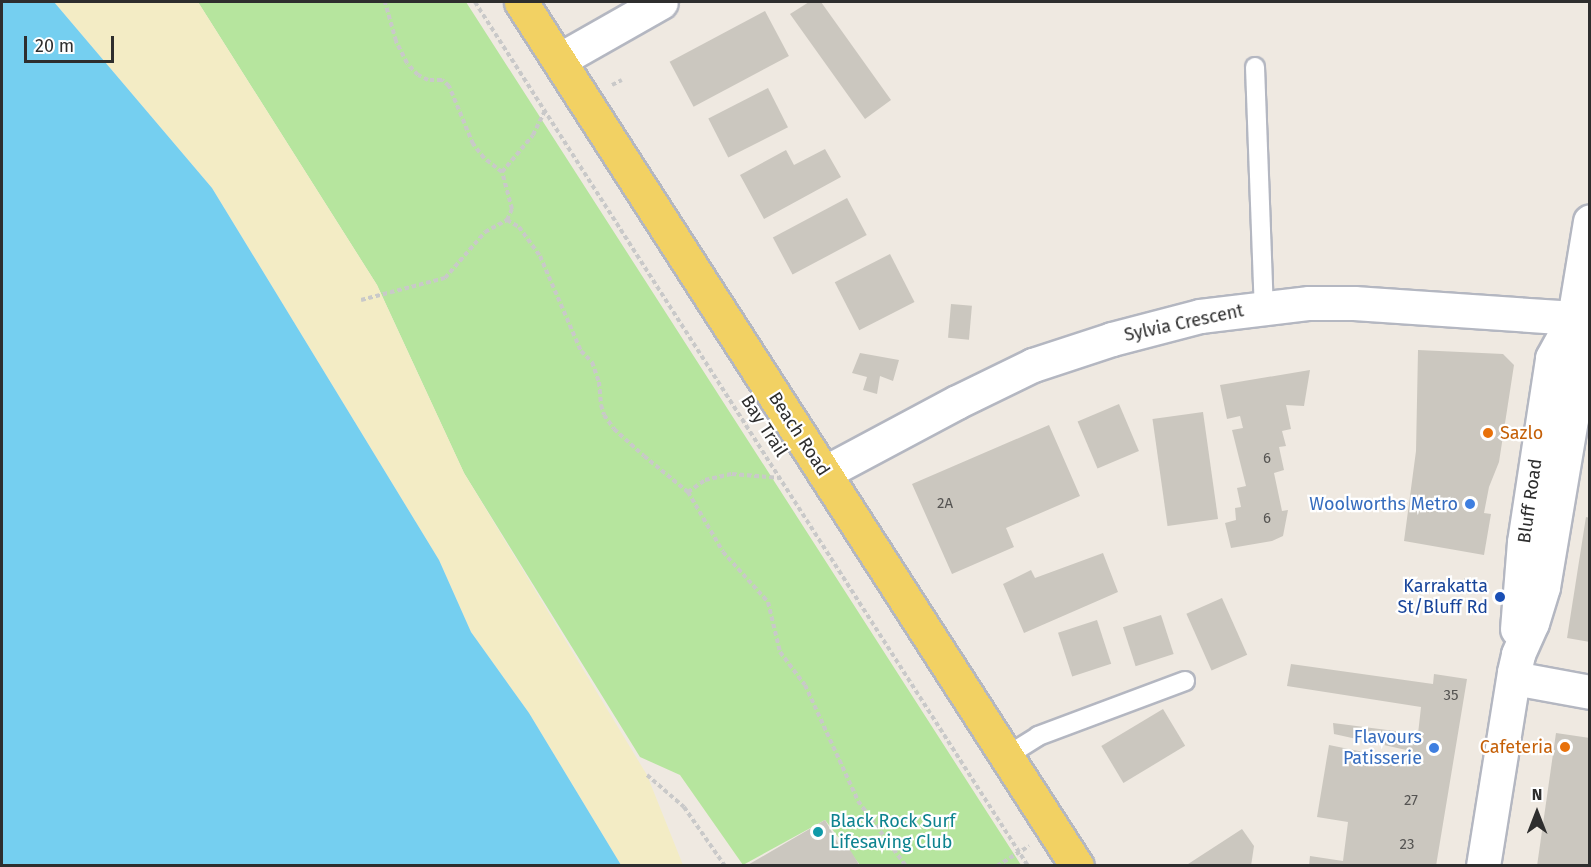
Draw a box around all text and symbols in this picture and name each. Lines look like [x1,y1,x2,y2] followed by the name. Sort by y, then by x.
[27,24,117,62] scale bar
[35,35,74,57] text: 20 m
[1122,300,1246,346] street label: Sylvia Crescent
[764,388,834,480] street label: Beach Road
[736,391,792,461] street label: Bay Trail
[1500,422,1543,444] place label: Sazlo
[1481,426,1495,440] marker: Sazlo
[1263,450,1271,468] house number: 6
[1513,457,1547,545] street label: Bluff Road
[1309,493,1458,515] place label: Woolworths Metro
[937,495,953,513] house number: 2A
[1463,497,1477,511] marker: Woolworths Metro
[1263,510,1271,528] house number: 6
[1397,576,1488,618] place label: Karrakatta St/Bluff Rd
[1493,590,1507,604] marker: Karrakatta St/Bluff Rd
[1444,687,1458,705] house number: 35
[1343,727,1422,770] place label: Flavours Patisserie
[1480,736,1553,758] place label: Cafeteria
[1558,740,1572,754] marker: Cafeteria
[1427,741,1441,755] marker: Flavours Patisserie
[1507,783,1567,843] north arrow
[1532,785,1542,804] text: N
[1404,792,1418,810] house number: 27
[830,811,955,854] place label: Black Rock Surf Lifesaving Club
[811,825,825,839] marker: Black Rock Surf Lifesaving Club
[1400,836,1414,854] house number: 23

